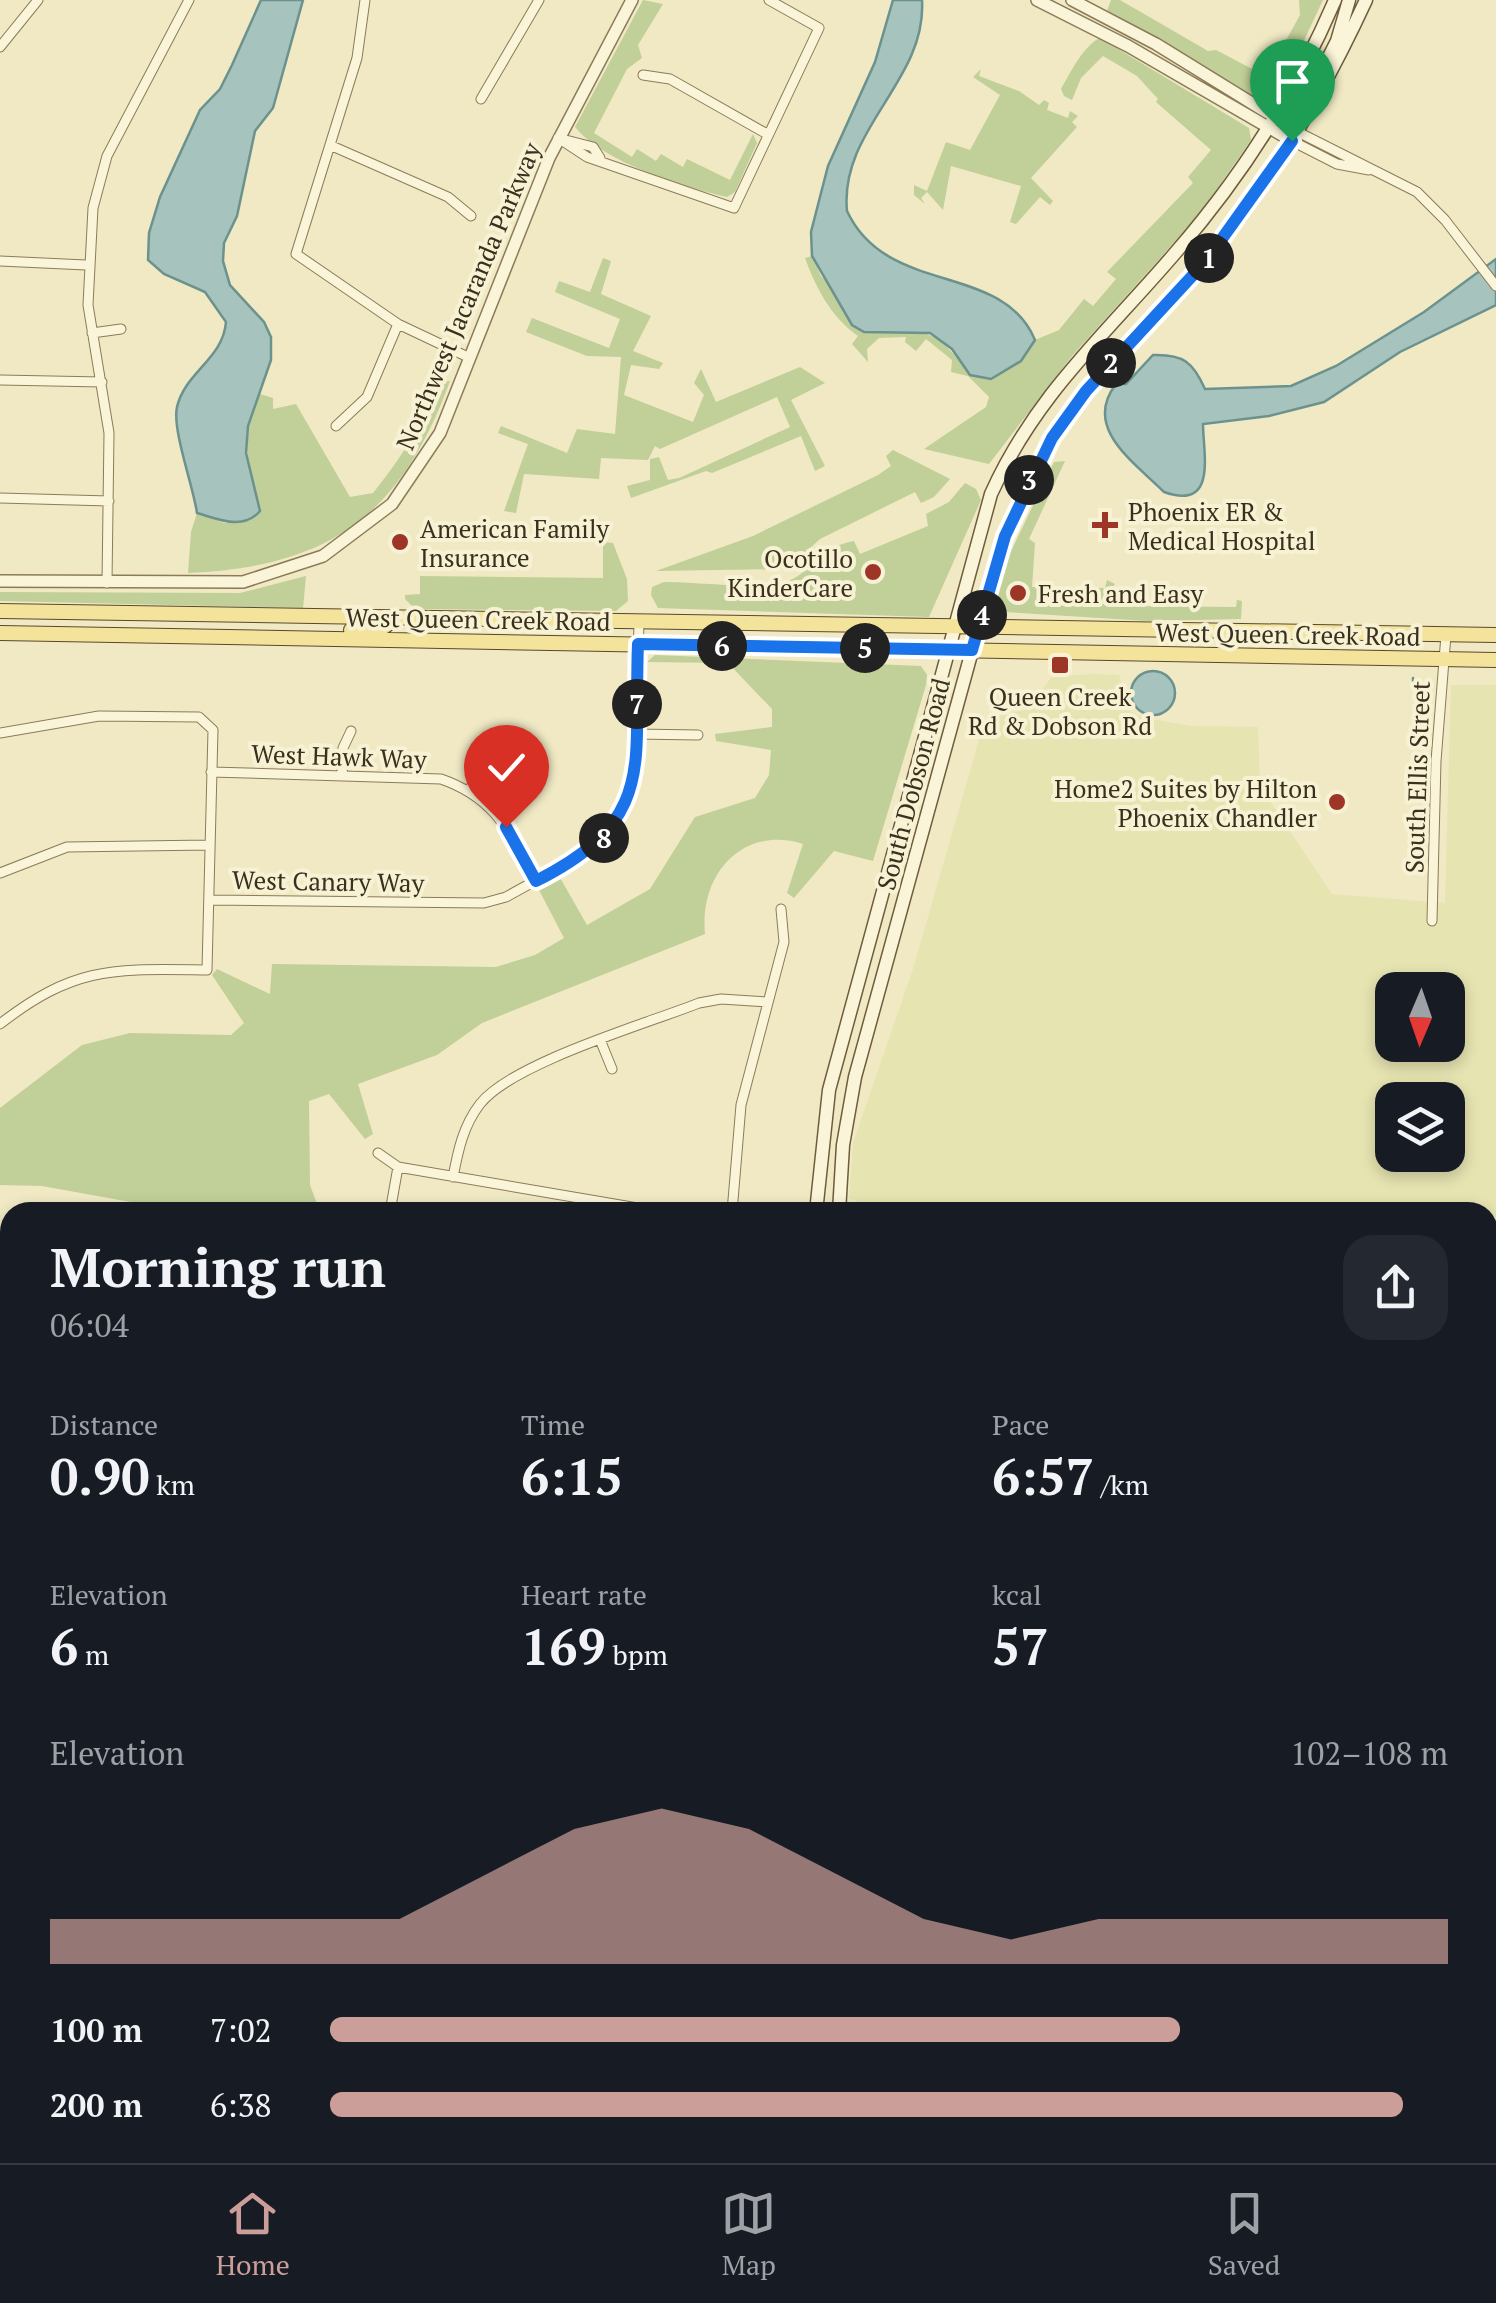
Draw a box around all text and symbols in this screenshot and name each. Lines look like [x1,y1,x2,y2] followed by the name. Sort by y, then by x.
[1250,39,1335,142] pin
[1265,54,1320,109] icon: arrive
[388,137,548,455] street label: Northwest Jacaranda Parkway
[1184,233,1234,283] pin: 1
[1201,239,1217,276] text: 1
[1086,338,1136,388] pin: 2
[1103,344,1119,381] text: 2
[1004,455,1054,505] pin: 3
[1021,461,1037,498] text: 3
[1128,495,1315,557] place label: Phoenix ER & Medical Hospital
[420,512,609,574] place label: American Family Insurance
[1092,512,1118,538] marker: Phoenix ER & Medical Hospital
[389,531,411,553] marker: American Family Insurance
[728,542,853,604] place label: Ocotillo KinderCare
[862,561,884,583] marker: Ocotillo KinderCare
[1038,577,1204,610] place label: Fresh and Easy
[1007,582,1029,604] marker: Fresh and Easy
[957,590,1007,640] pin: 4
[974,596,990,633] text: 4
[345,600,611,638] street label: West Queen Creek Road
[1155,615,1421,653] street label: West Queen Creek Road
[697,621,747,671] pin: 6
[840,623,890,673] pin: 5
[714,627,730,664] text: 6
[857,629,873,666] text: 5
[1049,654,1071,676] marker: Queen Creek Rd & Dobson Rd
[869,674,957,894] street label: South Dobson Road
[612,679,662,729] pin: 7
[968,680,1152,742] place label: Queen Creek Rd & Dobson Rd
[1397,680,1437,874] street label: South Ellis Street
[629,685,645,722] text: 7
[464,725,549,828] pin
[251,736,428,776] street label: West Hawk Way
[479,740,534,795] icon: check
[1054,772,1317,834] place label: Home2 Suites by Hilton Phoenix Chandler
[1326,791,1348,813] marker: Home2 Suites by Hilton Phoenix Chandler
[579,813,629,863] pin: 8
[596,819,612,856] text: 8
[232,863,425,899] street label: West Canary Way
[1375,972,1465,1062] north arrow
[1375,972,1465,1172] map controls
[1375,1082,1465,1172] button: layers
[50,1230,386,1303] text: Morning run
[1343,1235,1448,1340] button: share
[50,1304,129,1346] text: 06:04
[50,1406,158,1443] text: Distance
[521,1406,585,1443] text: Time
[992,1406,1049,1443] text: Pace
[50,1443,150,1509] text: 0.90
[521,1443,623,1509] text: 6:15
[992,1443,1094,1509] text: 6:57
[150,1466,195,1503] text: km
[1094,1466,1149,1503] text: /km
[50,1576,168,1613] text: Elevation
[521,1576,647,1613] text: Heart rate
[992,1576,1042,1613] text: kcal
[50,1613,78,1679] text: 6
[521,1613,606,1679] text: 169
[992,1613,1049,1679] text: 57
[78,1636,109,1673] text: m
[606,1636,668,1673] text: bpm
[50,1732,184,1774] text: Elevation
[1290,1732,1448,1774] text: 102–108 m
[50,2009,142,2051] text: 100 m
[210,2009,272,2051] text: 7:02
[50,2084,142,2126] text: 200 m
[210,2084,272,2126] text: 6:38
[216,2186,290,2283] tab: Home
[721,2186,776,2283] tab: Map
[1208,2186,1280,2283] tab: Saved

